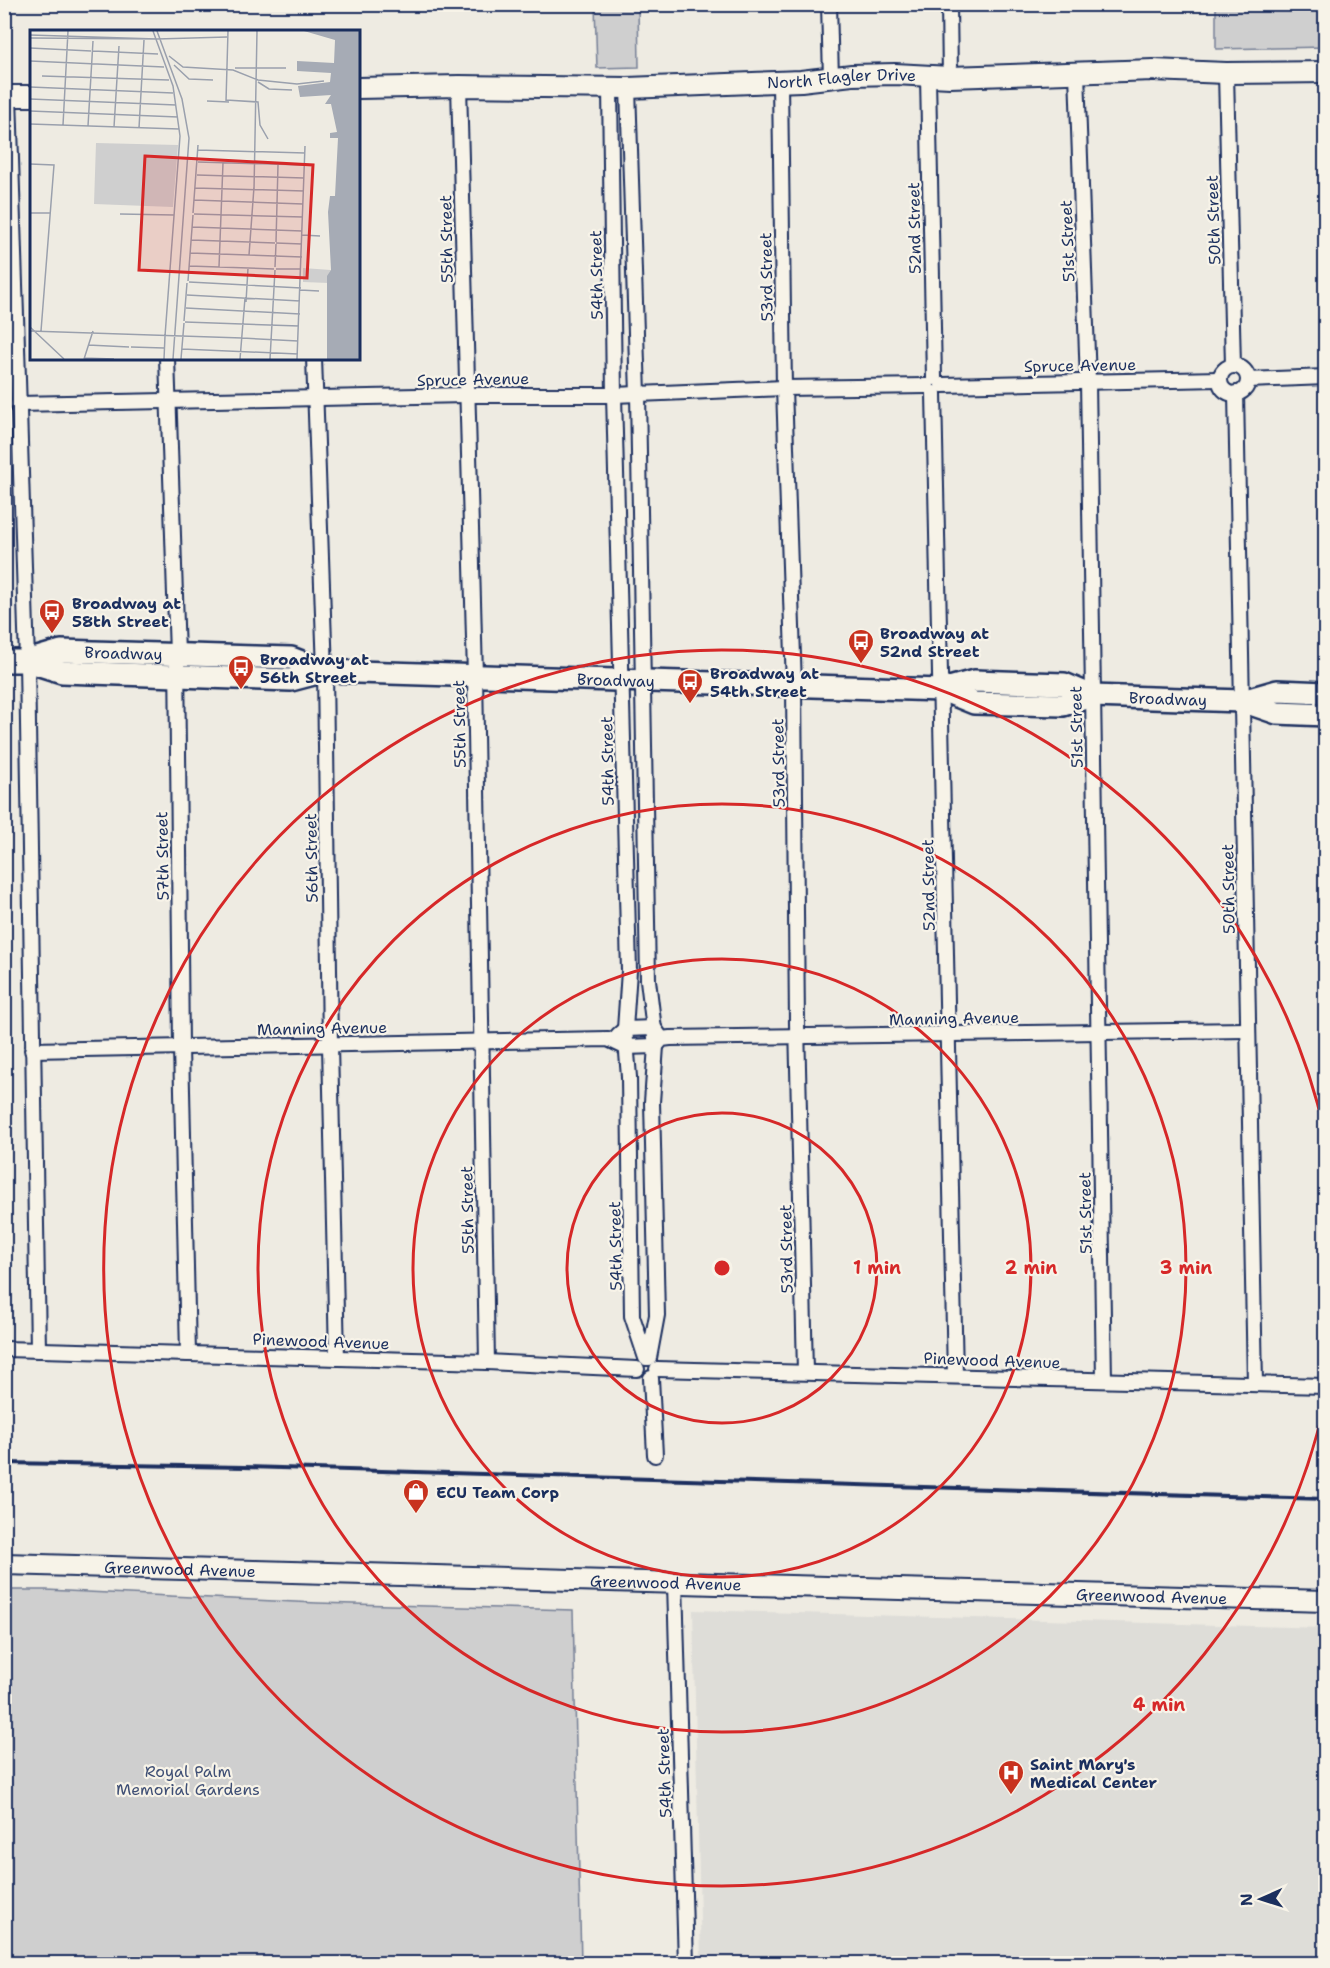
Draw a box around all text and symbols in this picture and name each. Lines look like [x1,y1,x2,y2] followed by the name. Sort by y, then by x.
[30,30,360,360] inset map
[767,64,917,93] street label: North Flagler Drive
[1201,175,1226,265] street label: 50th Street
[903,182,926,274] street label: 52nd Street
[435,195,458,283] street label: 55th Street
[1056,199,1079,282] street label: 51st Street
[585,230,608,320] street label: 54th Street
[755,232,778,322] street label: 53rd Street
[1024,354,1136,377] street label: Spruce Avenue
[417,368,529,391] street label: Spruce Avenue
[72,593,181,632] place label: Broadway at 58th Street
[37,597,67,635] bus stop icon: Broadway at 58th Street
[880,623,989,662] place label: Broadway at 52nd Street
[846,627,876,665] bus stop icon: Broadway at 52nd Street
[84,642,163,665] street label: Broadway
[260,649,369,688] place label: Broadway at 56th Street
[226,653,256,691] bus stop icon: Broadway at 56th Street
[710,663,819,702] place label: Broadway at 54th Street
[675,667,705,705] bus stop icon: Broadway at 54th Street
[576,669,655,692] street label: Broadway
[448,680,471,768] street label: 55th Street
[1065,686,1088,768] street label: 51st Street
[1129,687,1207,711] street label: Broadway
[596,716,619,806] street label: 54th Street
[767,718,790,808] street label: 53rd Street
[151,811,174,901] street label: 57th Street
[300,813,323,903] street label: 56th Street
[917,839,940,931] street label: 52nd Street
[1217,844,1240,934] street label: 50th Street
[889,1007,1019,1030] street label: Manning Avenue
[257,1017,387,1040] street label: Manning Avenue
[456,1166,479,1254] street label: 55th Street
[1074,1172,1097,1254] street label: 51st Street
[604,1201,627,1291] street label: 54th Street
[775,1204,798,1294] street label: 53rd Street
[853,1256,901,1280] text: 1 min
[1005,1256,1057,1280] text: 2 min
[1160,1256,1212,1280] text: 3 min
[712,1258,732,1278] centre of rings
[252,1329,390,1354] street label: Pinewood Avenue
[923,1348,1061,1373] street label: Pinewood Avenue
[401,1477,431,1515] shop icon: ECU Team Corp
[436,1482,559,1503] place label: ECU Team Corp
[104,1557,256,1582] street label: Greenwood Avenue
[590,1570,742,1596] street label: Greenwood Avenue
[1076,1584,1228,1609] street label: Greenwood Avenue
[1133,1693,1185,1717] text: 4 min
[652,1728,677,1818] street label: 54th Street
[1030,1754,1158,1793] place label: Saint Mary's Medical Center
[996,1758,1026,1796] hospital icon: Saint Mary's Medical Center
[116,1761,260,1800] park label: Royal Palm Memorial Gardens
[1231,1869,1291,1929] north arrow
[1236,1893,1257,1907] text: N

